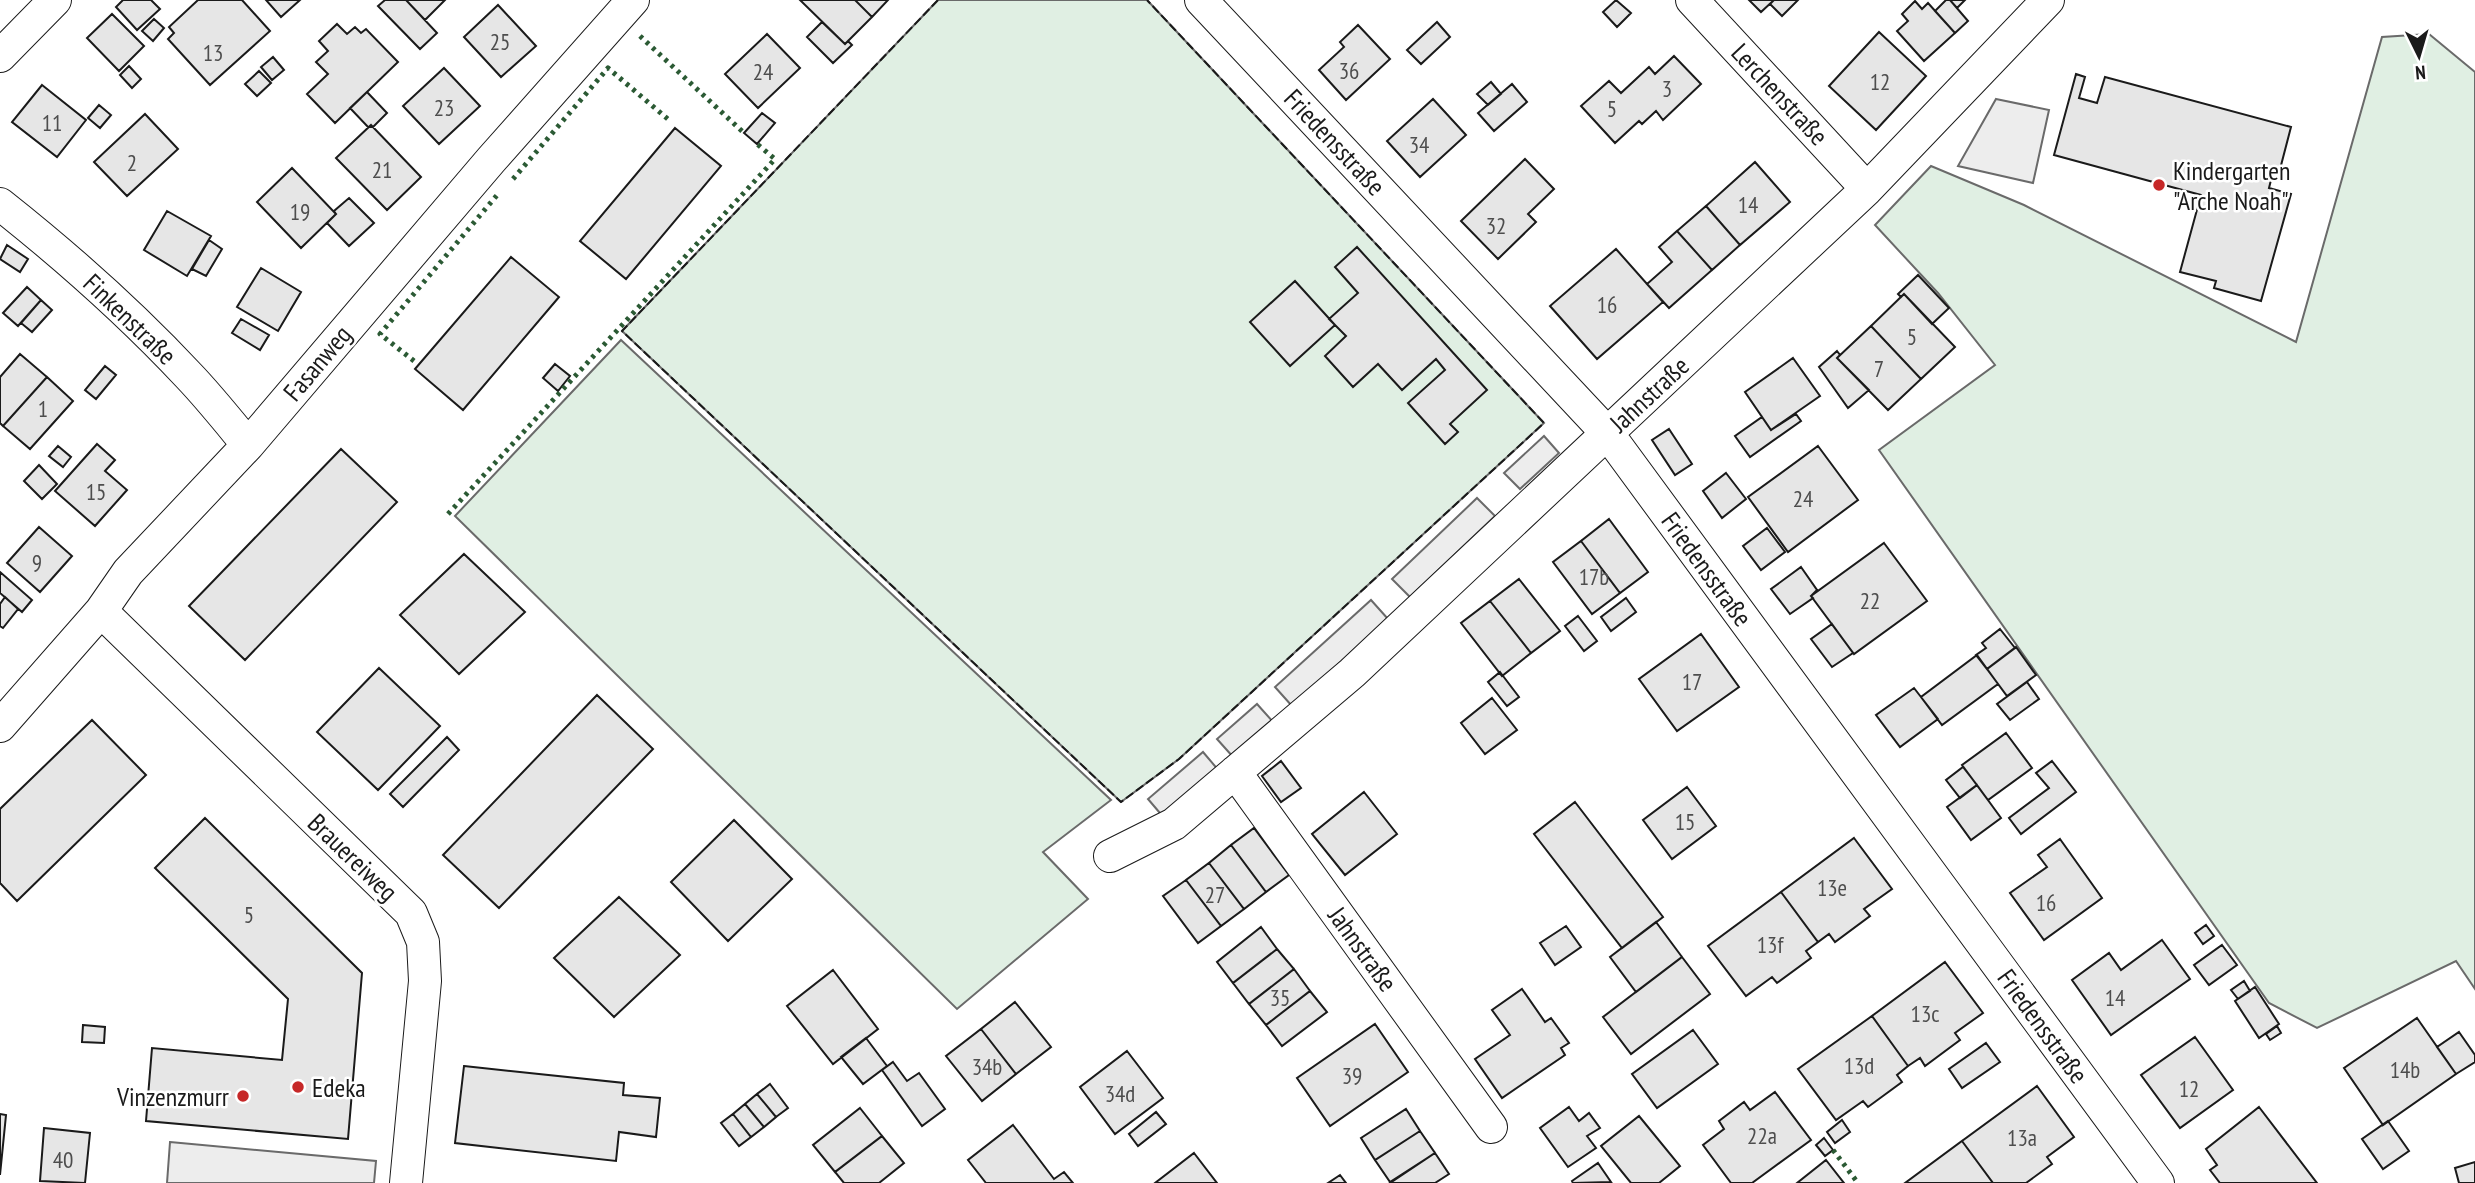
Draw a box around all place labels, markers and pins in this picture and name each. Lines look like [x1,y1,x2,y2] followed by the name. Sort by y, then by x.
[2173,154,2290,217] place label: Kindergarten "Arche Noah"
[2151,177,2167,193] marker: Kindergarten "Arche Noah"
[312,1071,366,1104] place label: Edeka
[290,1079,306,1095] marker: Edeka
[116,1080,229,1113] place label: Vinzenzmurr
[235,1088,251,1104] marker: Vinzenzmurr

